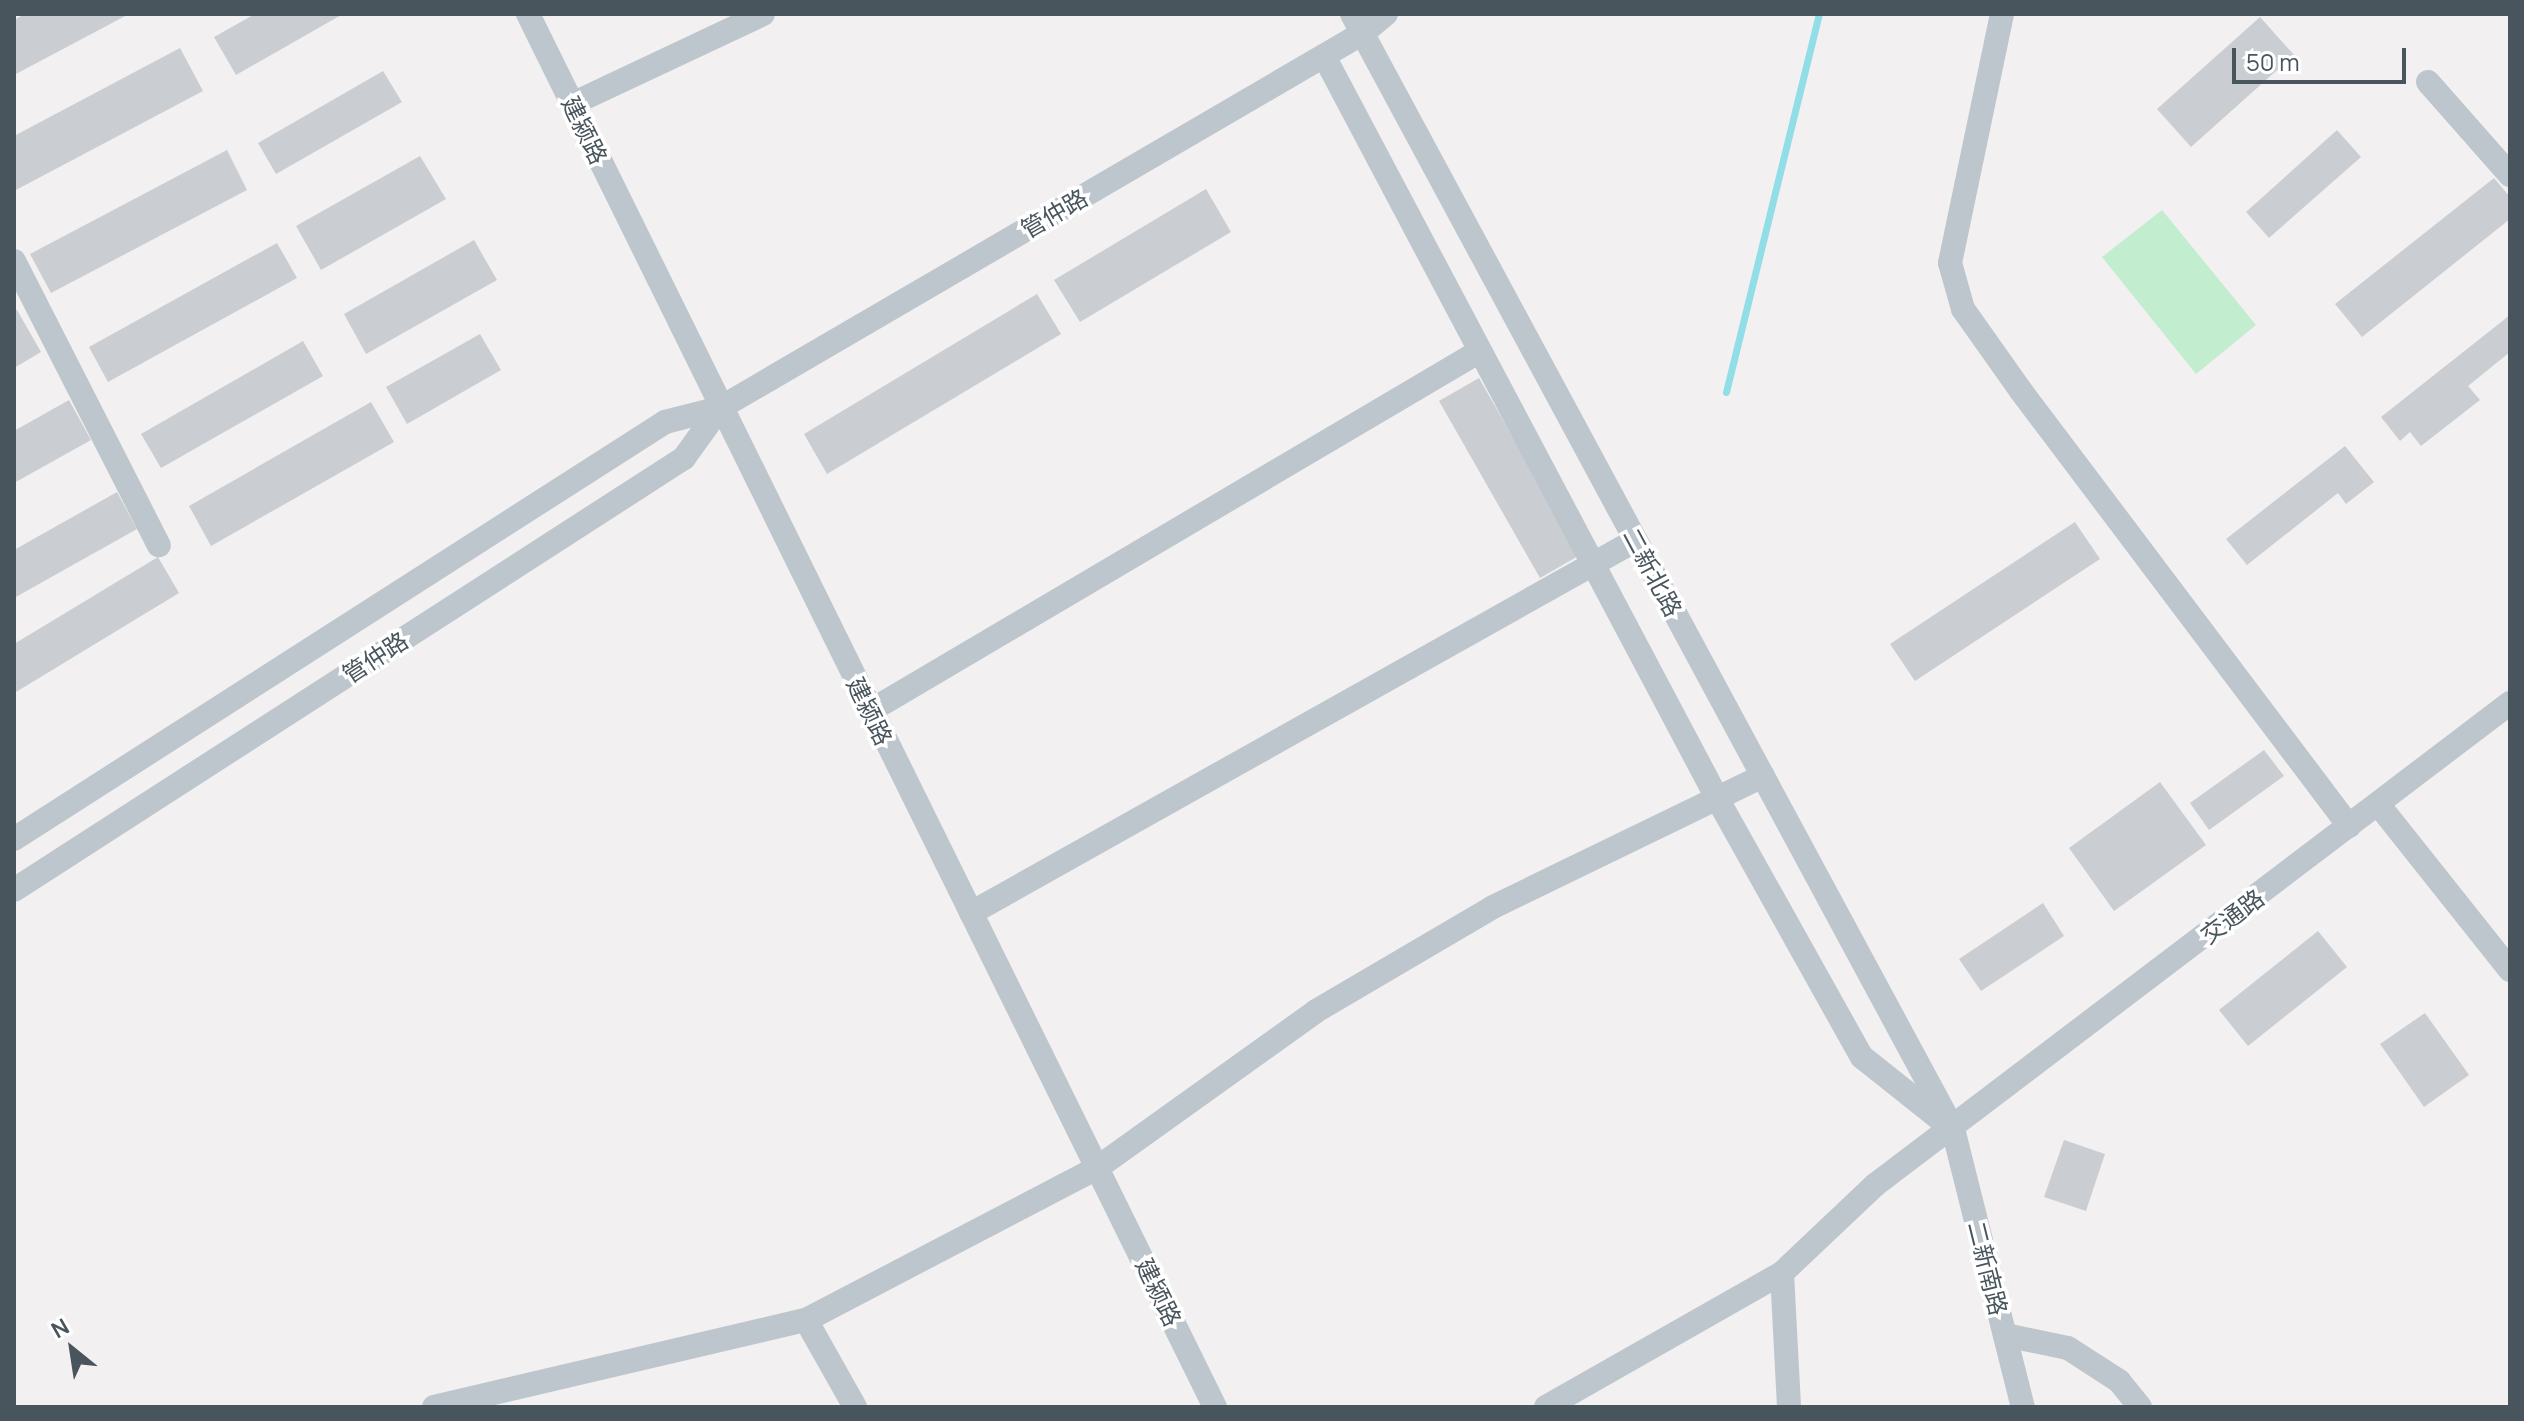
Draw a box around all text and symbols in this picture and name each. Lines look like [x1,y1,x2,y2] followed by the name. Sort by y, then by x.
[2236,32,2410,82] scale bar
[2246,45,2300,78] text: 50 m
[556,91,614,169] street label: 建颍路
[1016,183,1092,243] street label: 管仲路
[1618,523,1688,621] street label: 二新北路
[337,625,413,689] street label: 管仲路
[841,672,899,750] street label: 建颍路
[2195,883,2269,949] street label: 交通路
[1962,1218,2014,1318] street label: 二新南路
[1130,1253,1188,1331] street label: 建颍路
[32,1309,112,1389] north arrow
[46,1311,74,1345] text: N

